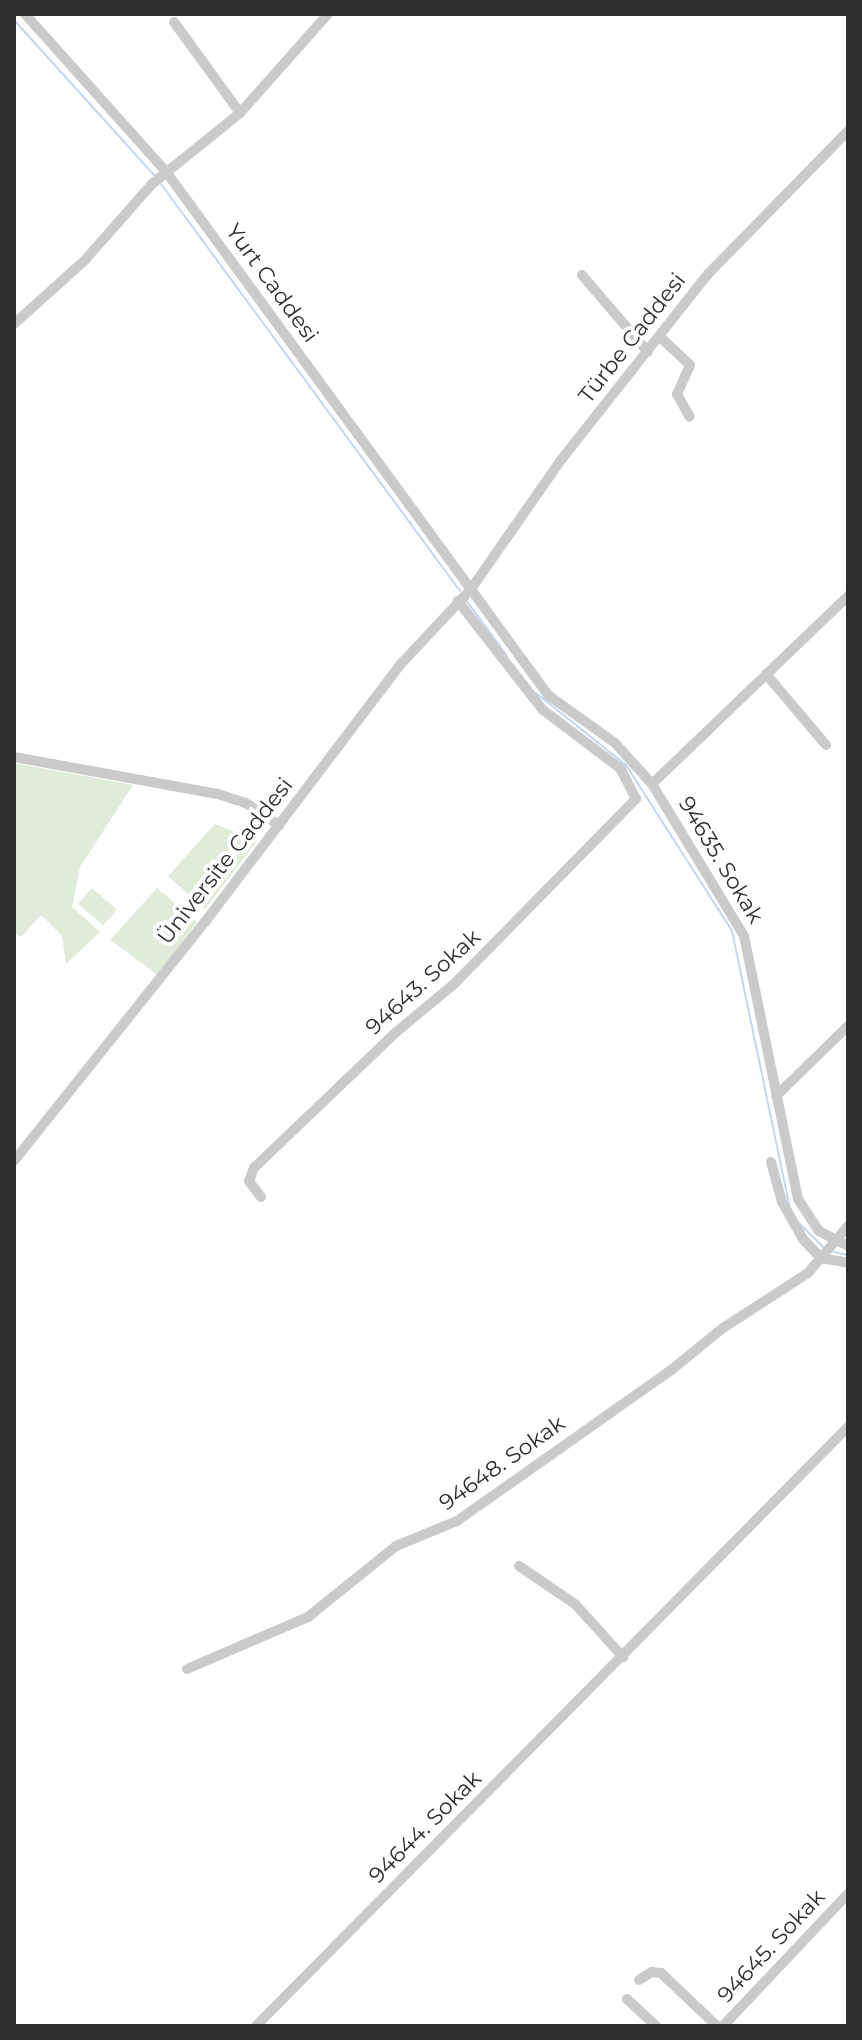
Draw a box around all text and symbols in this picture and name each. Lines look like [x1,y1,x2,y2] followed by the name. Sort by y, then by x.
[220,219,324,347] street label: Yurt Caddesi
[573,268,691,408] street label: Türbe Caddesi
[152,772,298,950] street label: Üniversite Caddesi
[673,792,769,928] street label: 94635. Sokak
[360,924,486,1040] street label: 94643. Sokak
[434,1410,570,1516] street label: 94648. Sokak
[363,1765,487,1889] street label: 94644. Sokak
[712,1884,830,2008] street label: 94645. Sokak

